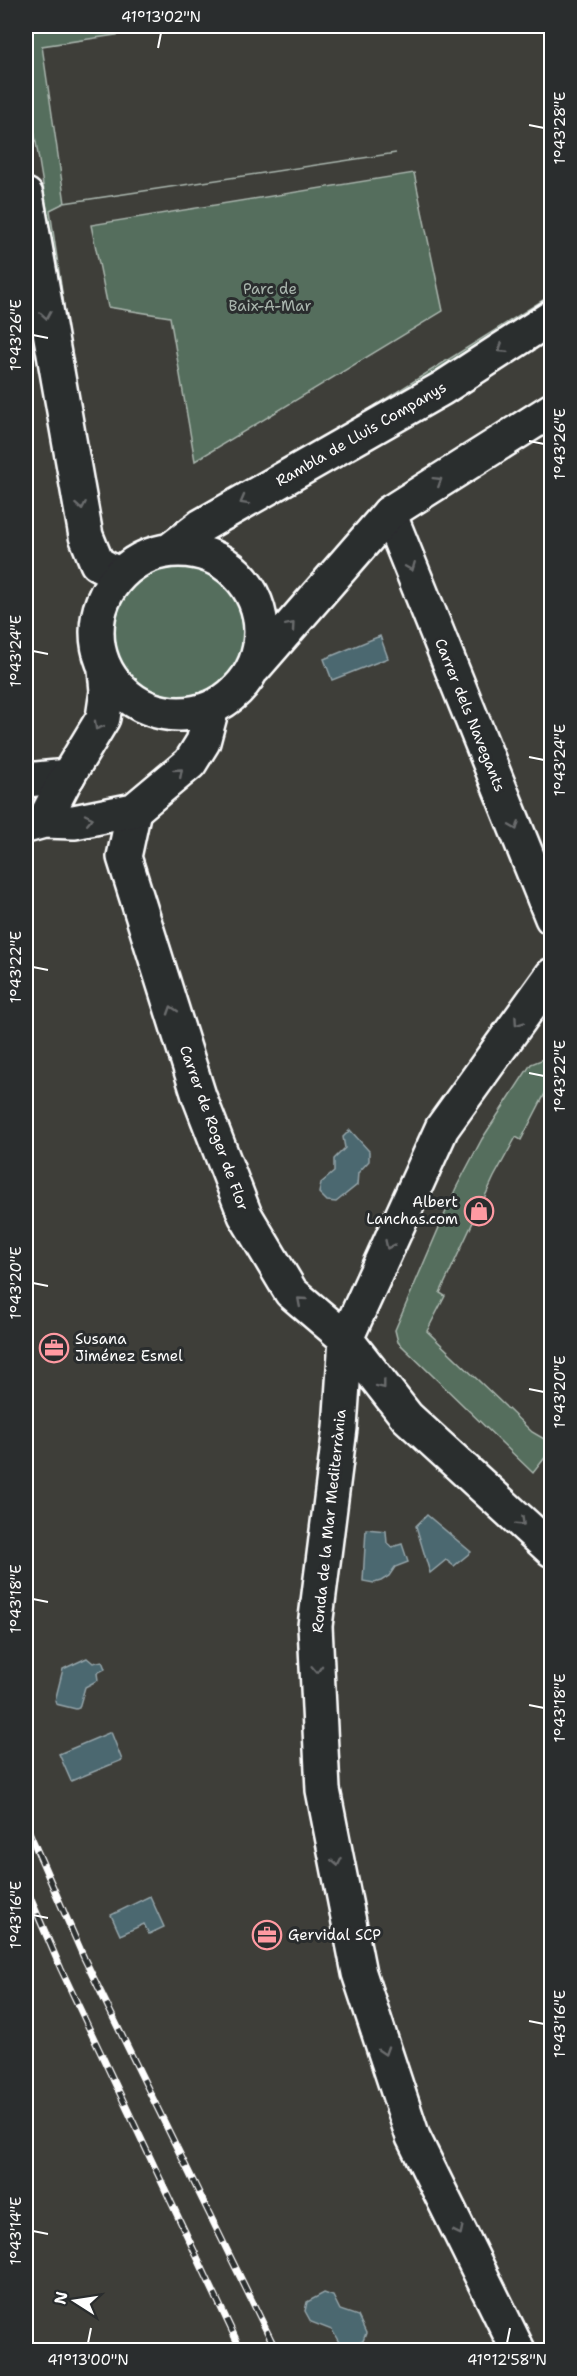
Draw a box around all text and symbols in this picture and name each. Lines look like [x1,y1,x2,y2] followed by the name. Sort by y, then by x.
[121,7,201,27] text: 41°13'02"N
[550,92,570,164] text: 1°43'28"E
[228,279,312,316] park label: Parc de Baix-A-Mar
[6,299,26,371] text: 1°43'26"E
[39,310,51,319] one-way arrow
[498,342,509,353] one-way arrow
[272,377,450,491] street label: Rambla de Lluis Companys
[550,408,570,480] text: 1°43'26"E
[432,477,442,489] one-way arrow
[240,494,250,506] one-way arrow
[74,501,87,511] one-way arrow
[404,561,416,572] one-way arrow
[6,615,26,687] text: 1°43'24"E
[284,622,295,633] one-way arrow
[430,635,510,795] street label: Carrer dels Navegants
[94,720,106,730] one-way arrow
[550,724,570,796] text: 1°43'24"E
[172,769,183,780] one-way arrow
[84,813,94,826] one-way arrow
[508,820,520,831] one-way arrow
[6,931,26,1003] text: 1°43'22"E
[167,1005,179,1016] one-way arrow
[514,1016,525,1027] one-way arrow
[550,1040,570,1112] text: 1°43'22"E
[175,1043,253,1213] street label: Carrer de Roger de Flor
[366,1192,458,1229] place label: Albert Lanchas.com
[463,1195,495,1227] shop icon: Albert Lanchas.com
[384,1238,396,1249] one-way arrow
[6,1246,26,1320] text: 1°43'20"E
[298,1297,308,1308] one-way arrow
[75,1329,183,1366] place label: Susana Jiménez Esmel
[38,1332,70,1364] office icon: Susana Jiménez Esmel
[550,1355,570,1429] text: 1°43'20"E
[375,1378,386,1389] one-way arrow
[307,1408,351,1634] street label: Ronda de la Mar Mediterrània
[513,1514,524,1525] one-way arrow
[6,1564,26,1634] text: 1°43'18"E
[310,1664,323,1673] one-way arrow
[550,1673,570,1743] text: 1°43'18"E
[330,1857,343,1867] one-way arrow
[6,1881,26,1949] text: 1°43'16"E
[251,1919,283,1951] office icon: Gervidal SCP
[288,1925,381,1945] place label: Gervidal SCP
[550,1990,570,2058] text: 1°43'16"E
[377,2045,390,2056] one-way arrow
[6,2197,26,2265] text: 1°43'14"E
[452,2224,463,2235] one-way arrow
[45,2271,105,2331] north arrow
[49,2290,72,2306] text: N
[47,2350,129,2370] text: 41°13'00"N
[467,2350,547,2370] text: 41°12'58"N

